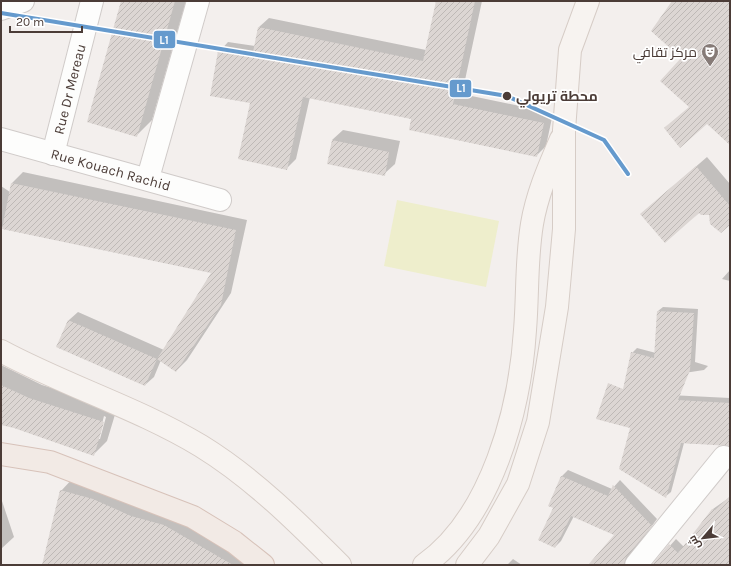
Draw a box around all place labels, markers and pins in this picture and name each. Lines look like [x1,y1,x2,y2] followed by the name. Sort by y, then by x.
[700,42,720,67] theatre icon: مركز تقافي
[633,44,697,64] place label: مركز تقافي
[516,88,598,108] place label: محطة تريولي
[501,90,513,102] marker: محطة تريولي

